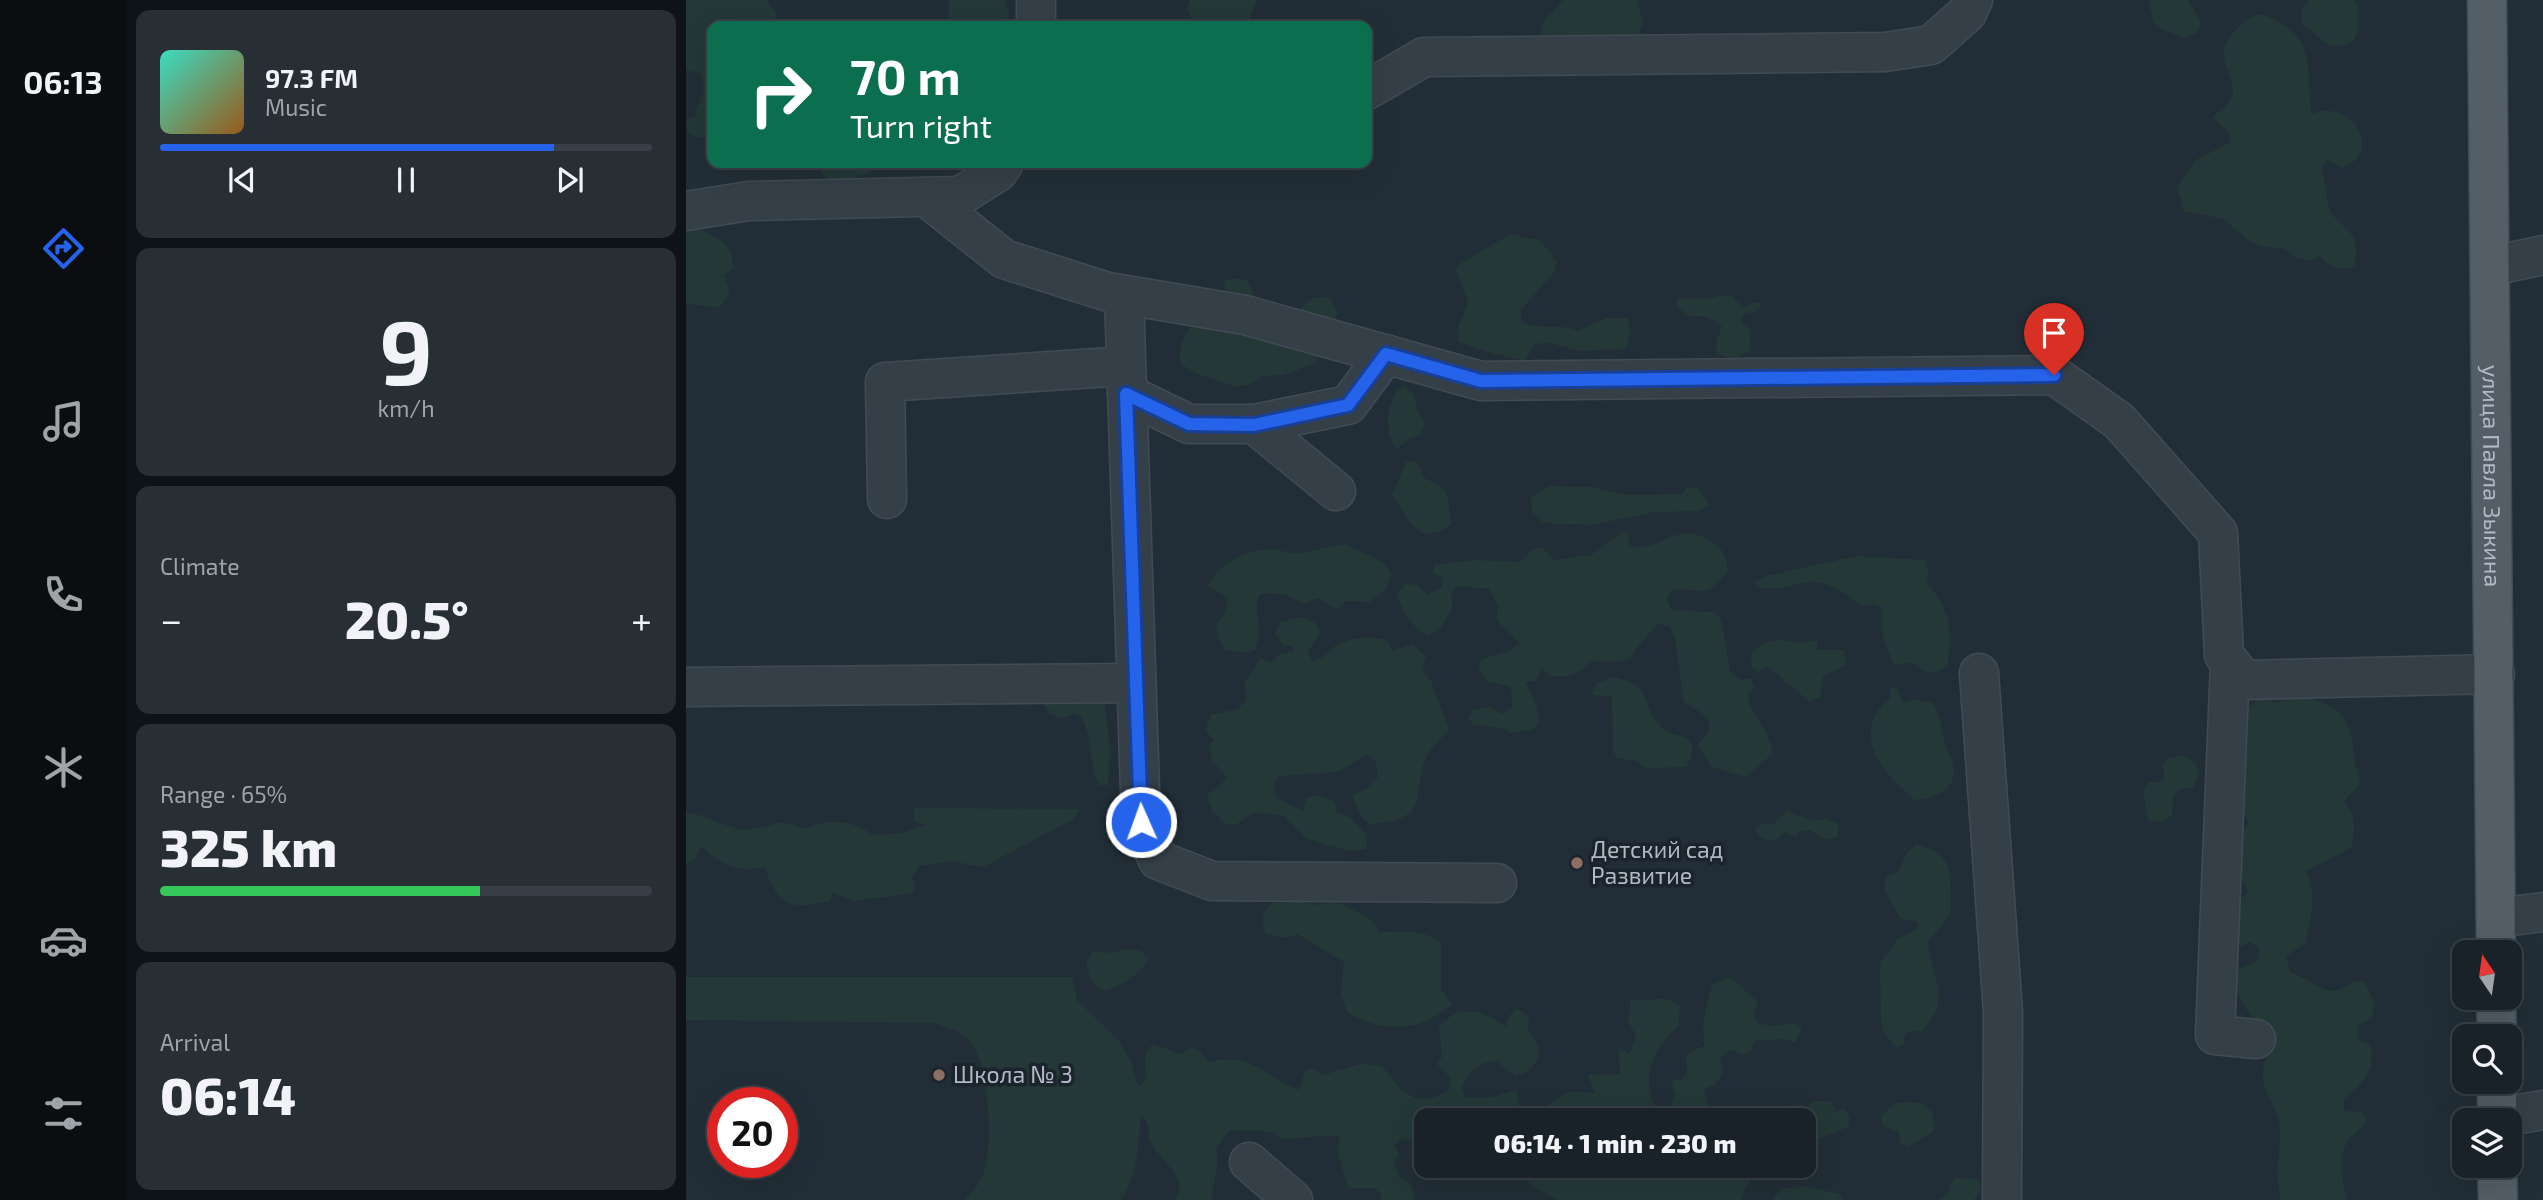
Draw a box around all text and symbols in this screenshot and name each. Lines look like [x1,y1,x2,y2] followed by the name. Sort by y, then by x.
[850,46,961,105] text: 70 m
[735,49,826,140] icon: right
[23,62,103,100] text: 06:13
[265,62,358,93] text: 97.3 FM
[265,93,327,121] text: Music
[850,106,992,144] text: Turn right
[223,161,261,199] icon: previous
[387,161,425,199] icon: pause
[551,161,589,199] icon: next
[39,224,88,273] icon: directions
[379,294,433,403] text: 9
[2024,303,2084,375] pin
[2035,314,2073,352] icon: arrive
[2476,365,2508,587] street label: улица Павла Зыкина
[377,394,435,422] text: km/h
[39,397,88,446] icon: music
[160,552,240,580] text: Climate
[39,570,88,619] icon: phone
[345,587,469,649] text: 20.5°
[160,596,182,642] text: −
[631,596,652,642] text: +
[39,743,88,792] icon: climate
[160,780,287,808] text: Range · 65%
[1104,785,1178,859] position arrow
[160,815,337,877] text: 325 km
[1591,835,1723,889] place label: Детский сад Развитие
[1569,855,1585,871] marker: Детский сад Развитие
[39,916,88,965] icon: car
[2452,940,2522,1010] north arrow
[2452,940,2522,1178] map controls
[2452,1024,2522,1094] button: search
[160,1028,230,1056] text: Arrival
[953,1060,1073,1088] place label: Школа № 3
[160,1063,296,1125] text: 06:14
[931,1067,947,1083] marker: Школа № 3
[707,1087,798,1178] speed limit sign: 20
[39,1089,88,1138] icon: filters
[2452,1108,2522,1178] button: layers
[1494,1127,1736,1158] text: 06:14 · 1 min · 230 m

